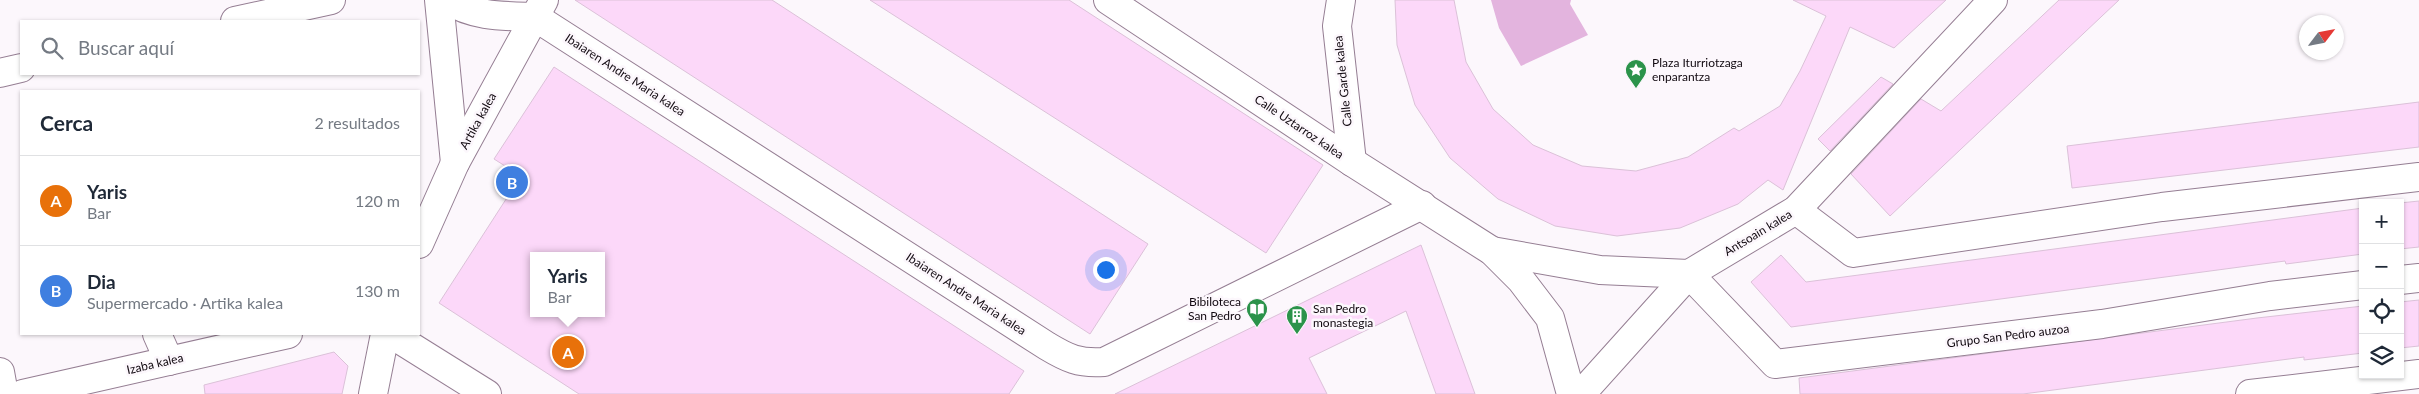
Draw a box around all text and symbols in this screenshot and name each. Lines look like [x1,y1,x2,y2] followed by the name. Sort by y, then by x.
[2299,15,2344,60] north arrow
[20,20,420,75] search box
[562,30,688,119] street label: Ibaiaren Andre Maria kalea
[38,34,66,62] icon: search
[1330,35,1355,127] street label: Calle Garde kalea
[78,36,174,59] text: Buscar aquí
[1652,55,1743,84] place label: Plaza Iturriotzaga enparantza
[1624,58,1648,89] place icon: Plaza Iturriotzaga enparantza
[456,90,499,152] street label: Artika kalea
[1252,91,1347,162] street label: Calle Uztarroz kalea
[40,110,93,135] text: Cerca
[314,113,400,132] text: 2 resultados
[496,163,528,201] pin: B
[87,180,127,203] text: Yaris
[50,191,62,210] text: A
[355,191,400,210] text: 120 m
[2359,199,2404,379] map controls
[2359,199,2404,244] button: +
[87,203,111,222] text: Bar
[1721,206,1795,259] street label: Antsoain kalea
[2359,244,2404,289] button: −
[903,249,1029,338] street label: Ibaiaren Andre Maria kalea
[530,252,605,317] popup
[1093,257,1119,283] your location
[547,264,588,287] text: Yaris
[87,270,116,293] text: Dia
[51,281,61,300] text: B
[355,281,400,300] text: 130 m
[547,287,571,306] text: Bar
[2359,289,2404,334] button: locate
[87,293,283,312] text: Supermercado · Artika kalea
[1188,294,1241,323] place label: Bibiloteca San Pedro
[1245,297,1269,328] library icon: Bibiloteca San Pedro
[1313,301,1373,330] place label: San Pedro monastegia
[1285,304,1309,335] building icon: San Pedro monastegia
[1946,321,2070,350] street label: Grupo San Pedro auzoa
[552,333,584,371] pin: A
[2359,334,2404,379] button: layers
[125,350,185,377] street label: Izaba kalea

